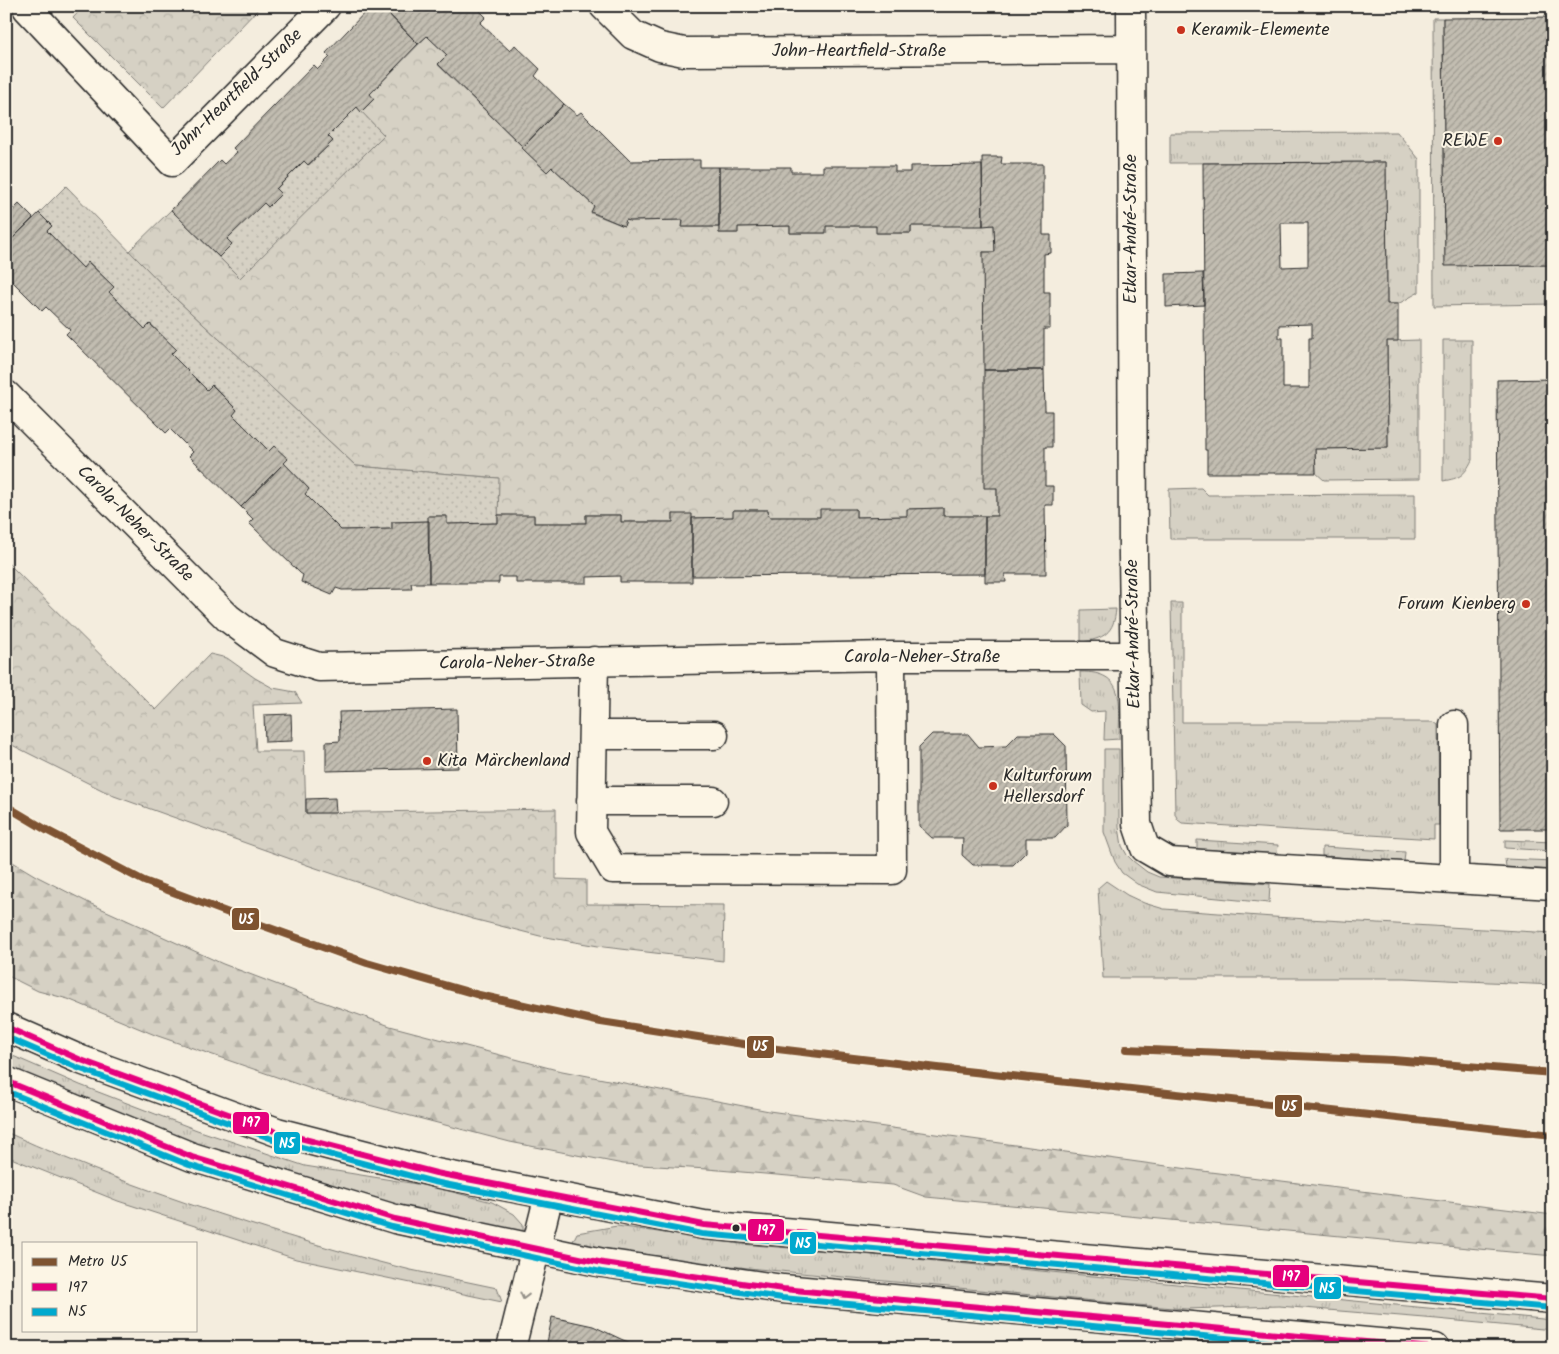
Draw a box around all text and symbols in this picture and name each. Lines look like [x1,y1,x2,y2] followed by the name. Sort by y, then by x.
[1191,16,1330,45] place label: Keramik-Elemente
[164,22,310,164] street label: John-Heartfield-Straße
[1175,24,1187,36] marker: Keramik-Elemente
[772,37,946,66] street label: John-Heartfield-Straße
[1442,127,1488,156] place label: REWE
[1492,135,1504,147] marker: REWE
[1117,154,1146,304] street label: Etkar-André-Straße
[69,458,201,590] street label: Carola-Neher-Straße
[1118,559,1150,709] street label: Etkar-André-Straße
[1398,590,1516,619] place label: Forum Kienberg
[1520,598,1532,610] marker: Forum Kienberg
[844,643,1000,672] street label: Carola-Neher-Straße
[439,647,595,679] street label: Carola-Neher-Straße
[437,747,571,776] place label: Kita Märchenland
[421,755,433,767] marker: Kita Märchenland
[1003,762,1092,812] place label: Kulturforum Hellersdorf
[987,780,999,792] marker: Kulturforum Hellersdorf
[231,907,260,931] line badge: U5
[238,909,256,931] text: U5
[746,1035,775,1059] line badge: U5
[752,1036,770,1058] text: U5
[1274,1094,1303,1118] line badge: U5
[1281,1096,1299,1118] text: U5
[232,1111,270,1135] line badge: 197
[242,1112,260,1134] text: 197
[273,1131,301,1155] line badge: N5
[279,1133,297,1155] text: N5
[747,1218,785,1242] line badge: 197
[757,1220,775,1242] text: 197
[731,1223,741,1233] unlabelled marker
[789,1231,817,1255] line badge: N5
[795,1233,813,1255] text: N5
[22,1242,198,1332] legend
[68,1250,128,1274] text: Metro U5
[1272,1264,1310,1288] line badge: 197
[1282,1266,1300,1288] text: 197
[68,1276,88,1300] text: 197
[1313,1276,1342,1300] line badge: N5
[1319,1278,1337,1300] text: N5
[519,1291,530,1300] one-way arrow
[68,1300,87,1324] text: N5

